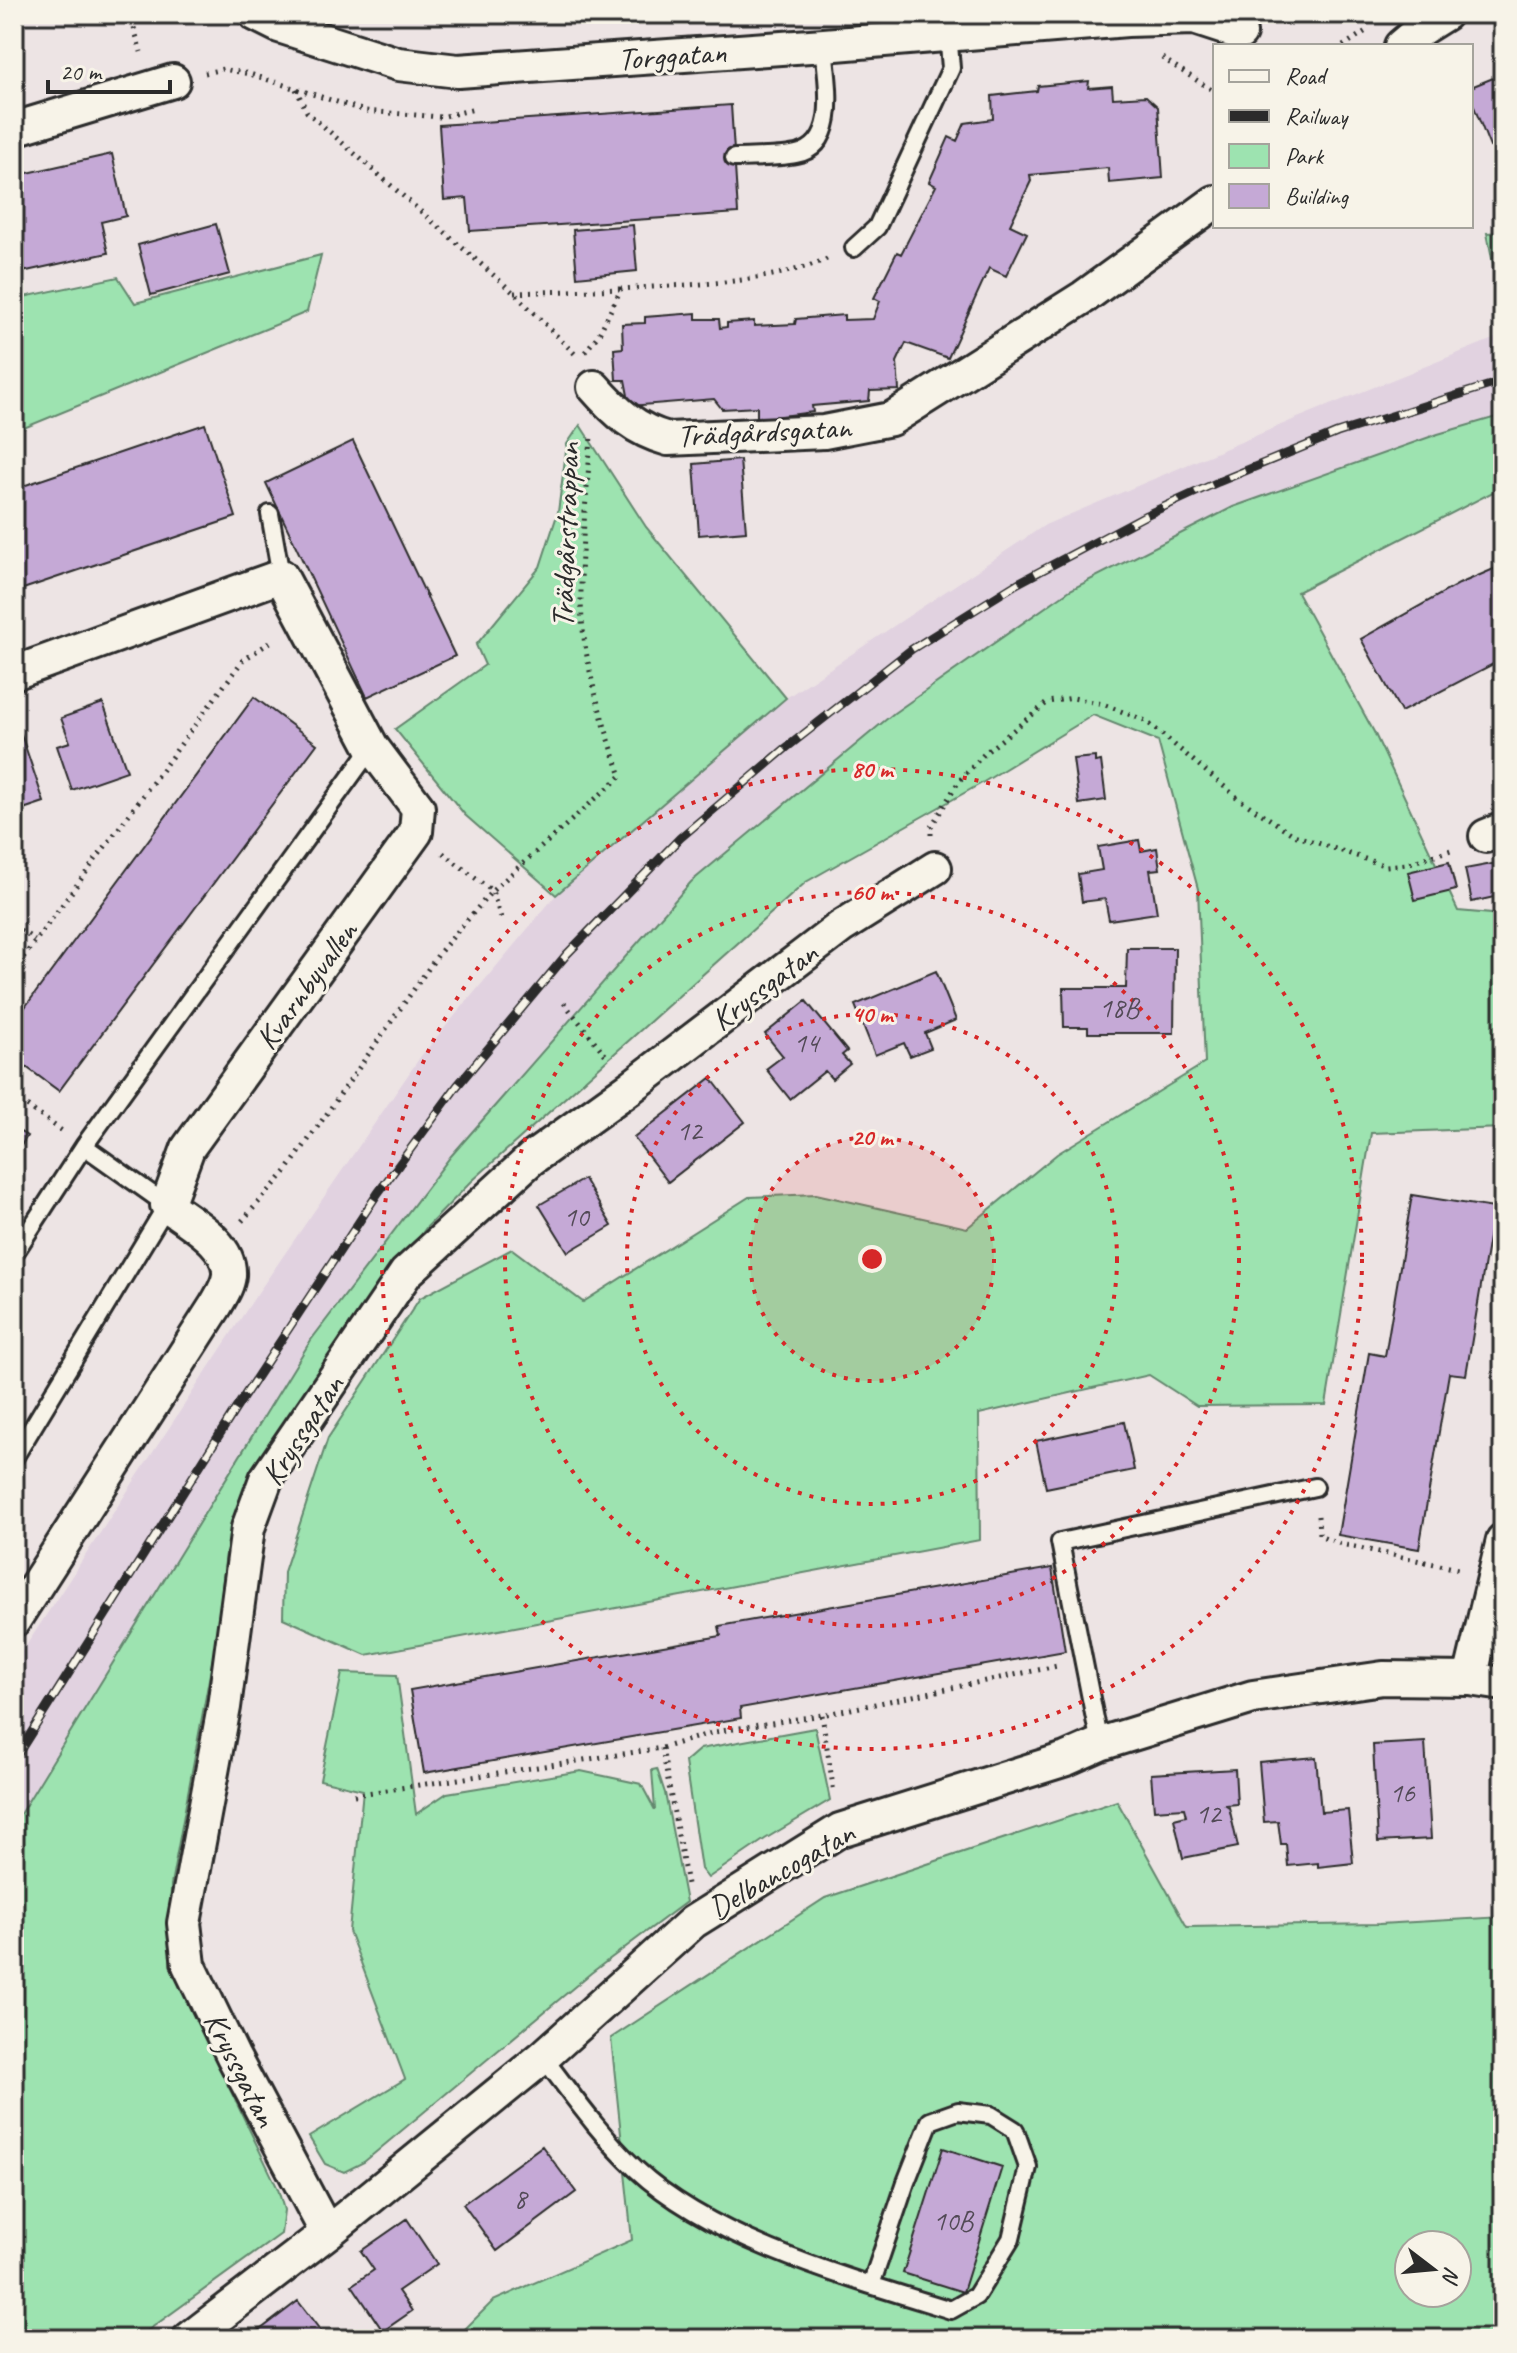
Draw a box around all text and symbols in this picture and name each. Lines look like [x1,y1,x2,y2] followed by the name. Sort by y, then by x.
[617,31,728,80] street label: Torggatan
[48,44,170,94] scale bar
[1213,44,1473,228] legend
[60,57,103,87] text: 20 m
[1285,61,1329,91] text: Road
[1285,101,1349,131] text: Railway
[1285,141,1325,171] text: Park
[1285,181,1350,211] text: Building
[676,406,853,457] street label: Trädgårdsgatan
[542,440,589,628] street label: Trädgårstrappan
[851,754,895,784] text: 80 m
[851,877,895,907] text: 60 m
[246,912,368,1058] street label: Kvarnbyvallen
[703,932,827,1040] street label: Kryssgatan
[1099,990,1141,1025] house number: 18B
[851,999,895,1029] text: 40 m
[793,1025,821,1060] house number: 14
[676,1113,704,1148] house number: 12
[851,1122,895,1152] text: 20 m
[563,1199,591,1234] house number: 10
[858,1245,886,1273] centre of rings
[252,1366,354,1493] street label: Kryssgatan
[1389,1775,1416,1810] house number: 16
[1195,1796,1223,1831] house number: 12
[701,1811,863,1929] street label: Delbancogatan
[194,2005,288,2135] street label: Kryssgatan
[514,2181,529,2216] house number: 8
[933,2203,975,2238] house number: 10B
[1393,2229,1473,2309] north arrow
[1435,2264,1467,2288] text: N

